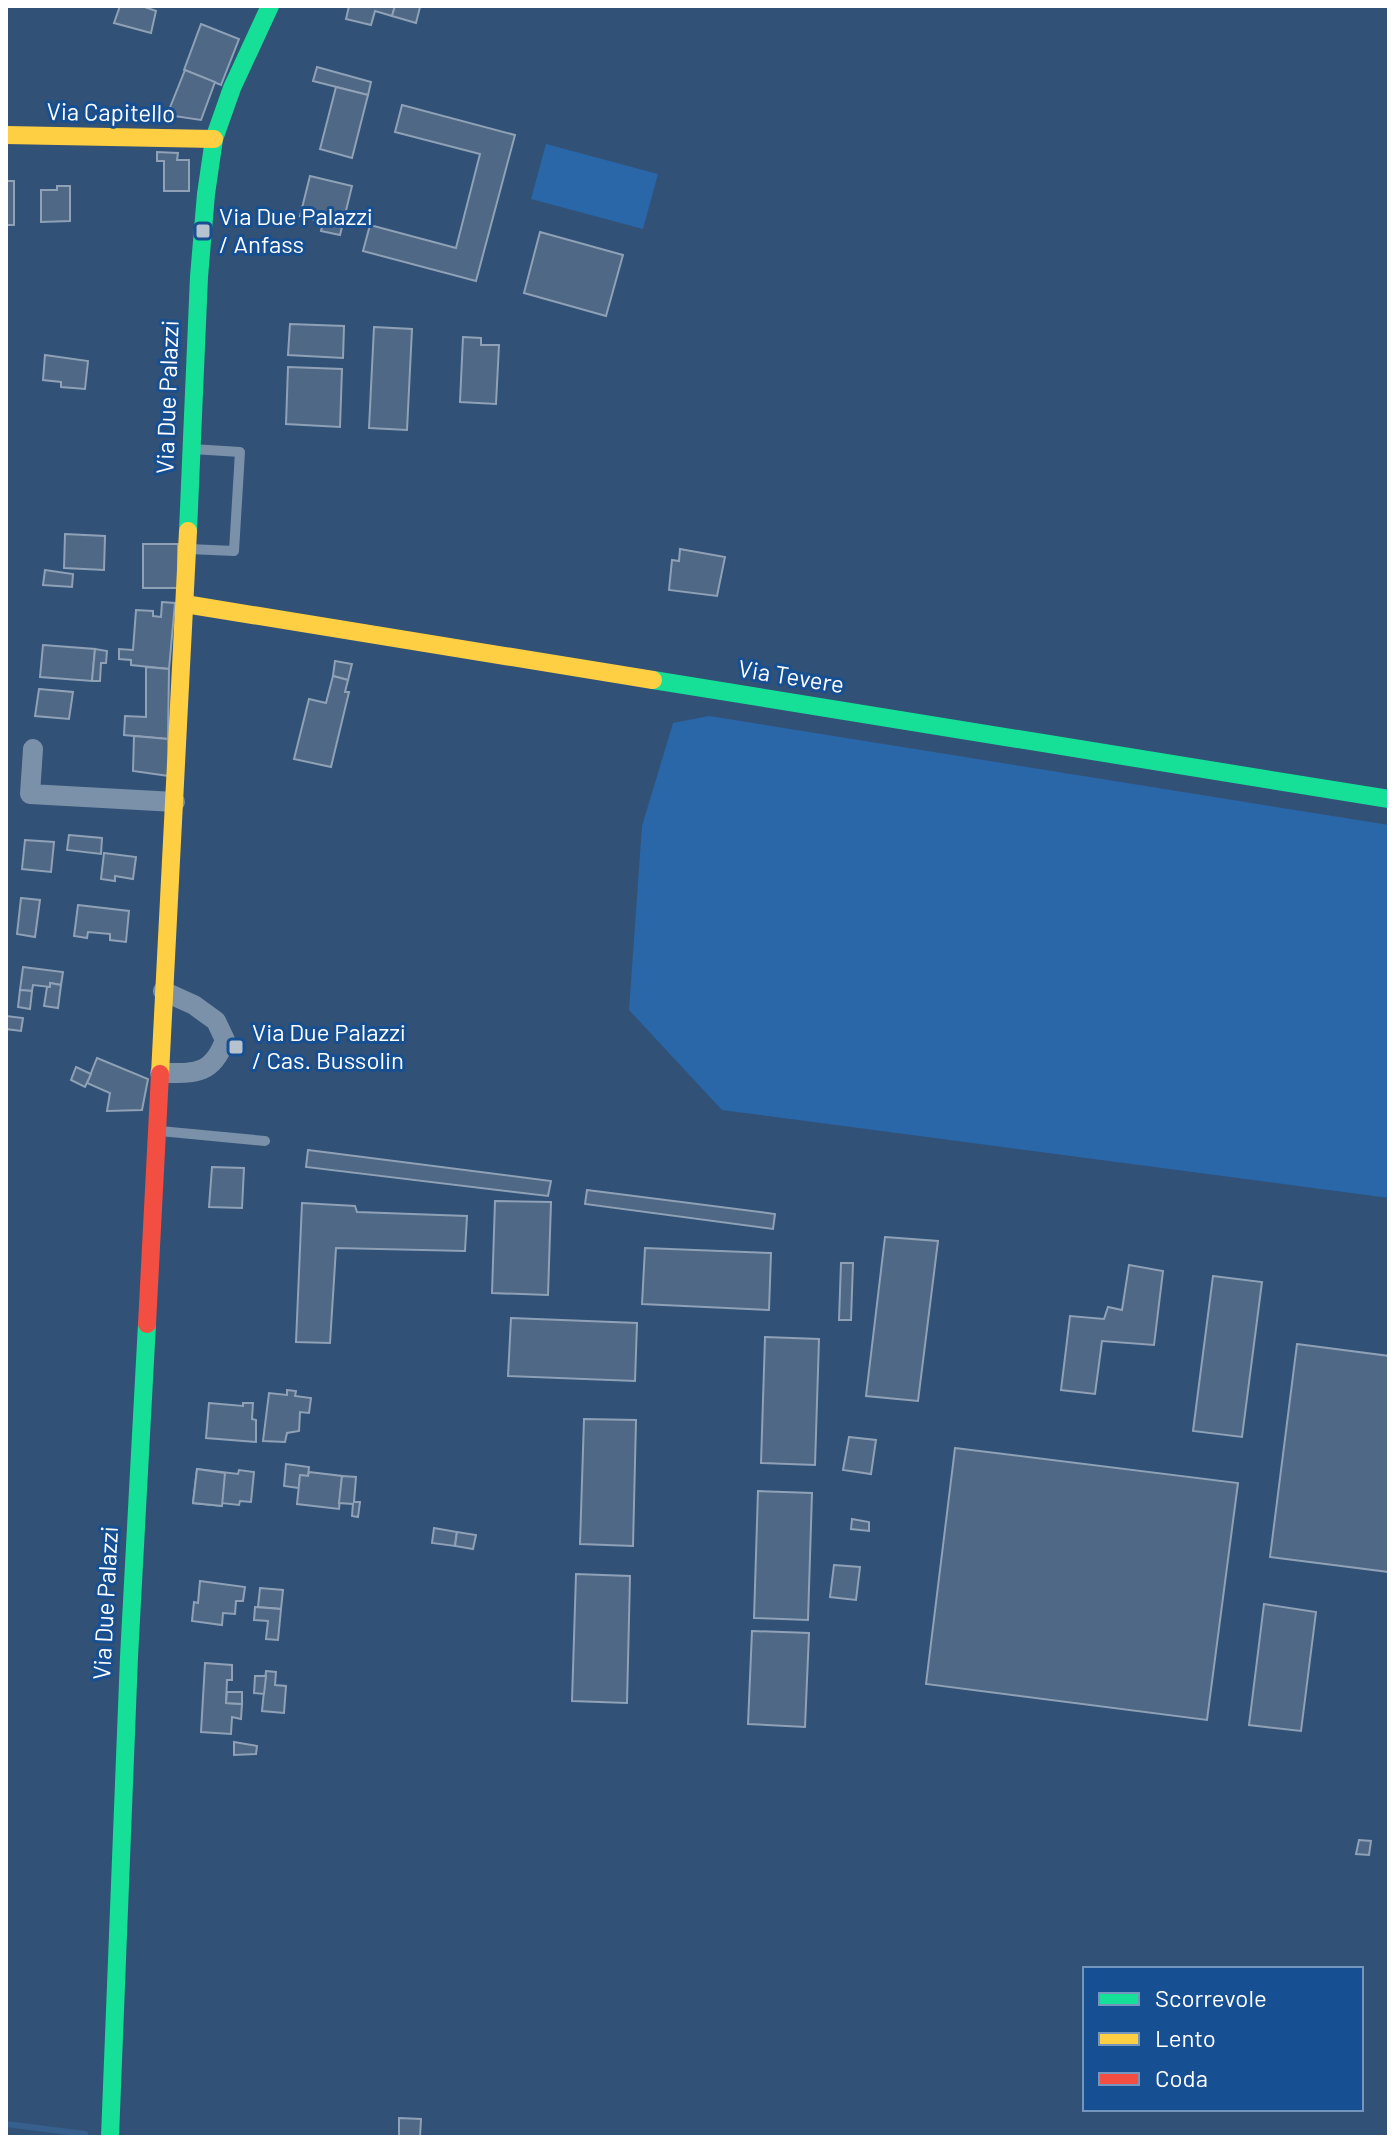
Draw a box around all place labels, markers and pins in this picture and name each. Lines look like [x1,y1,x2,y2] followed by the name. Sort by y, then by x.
[219,201,373,258] place label: Via Due Palazzi / Anfass
[194,222,212,240] marker: Via Due Palazzi / Anfass
[252,1017,406,1074] place label: Via Due Palazzi / Cas. Bussolin
[227,1038,245,1056] marker: Via Due Palazzi / Cas. Bussolin

